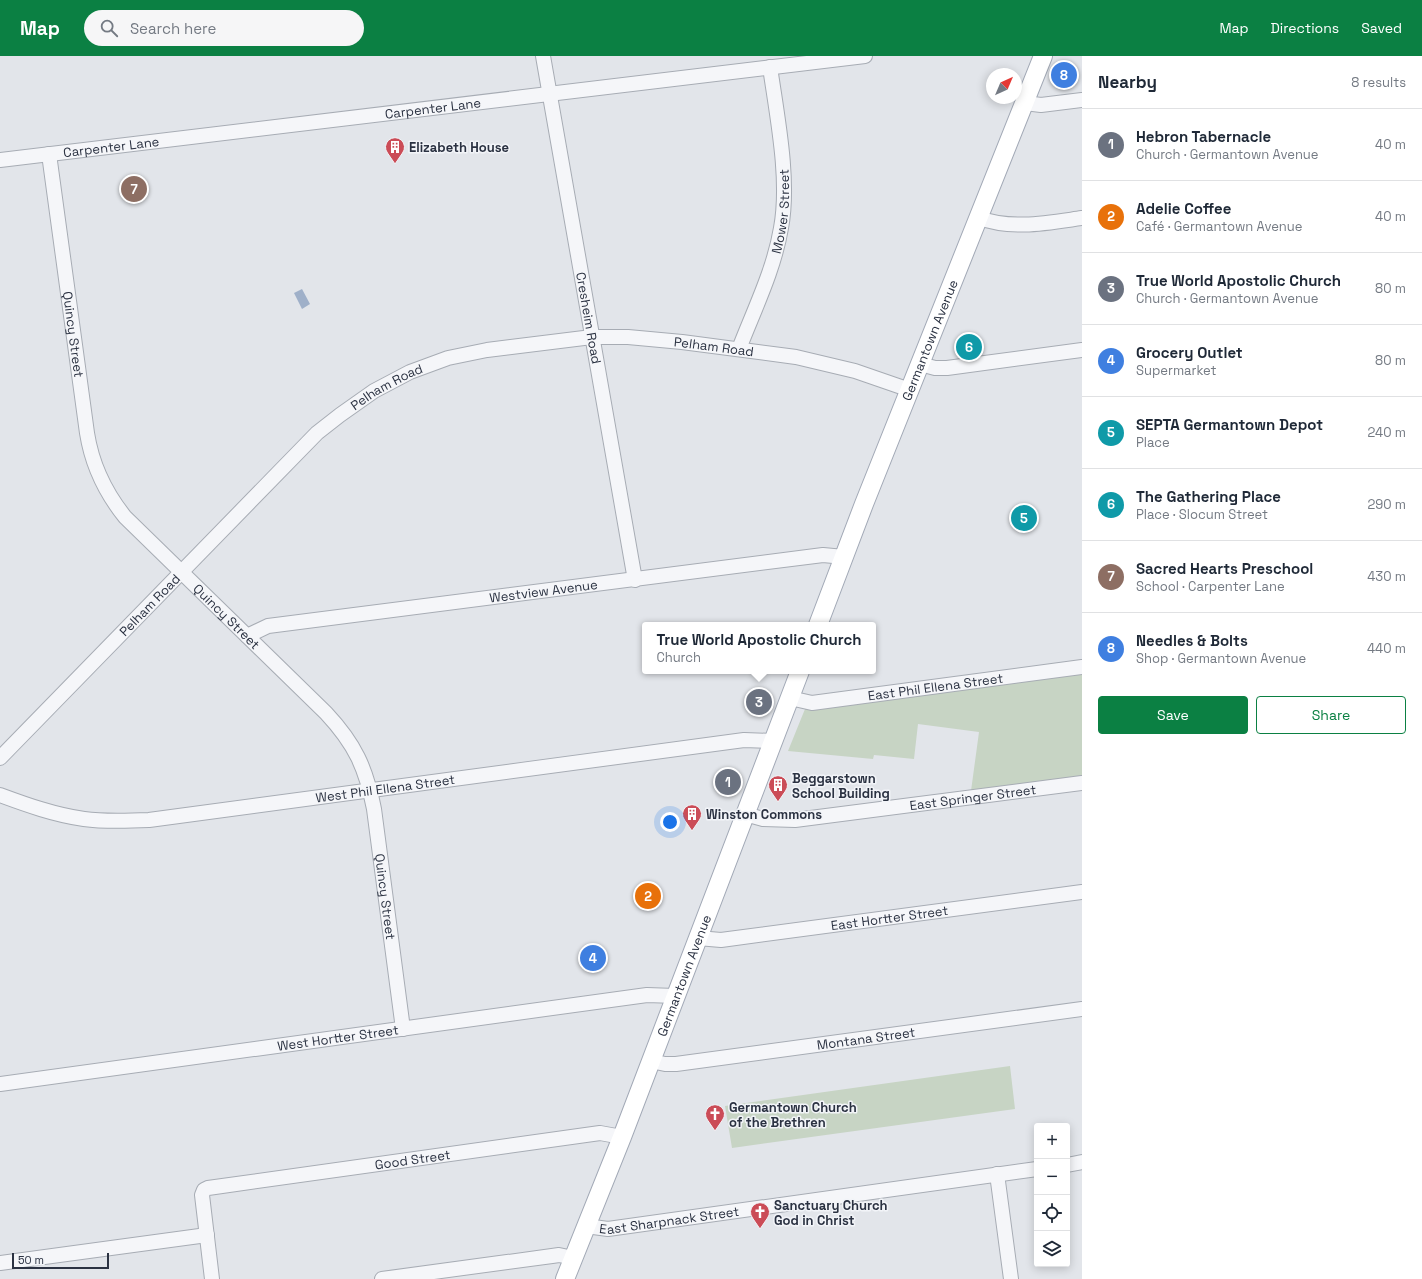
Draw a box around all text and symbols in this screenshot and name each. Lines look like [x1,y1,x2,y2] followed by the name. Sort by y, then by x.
[84,10,364,46] search box
[20,16,60,41] text: Map
[98,17,120,39] icon: search
[130,19,216,38] text: Search here
[1219,19,1249,37] text: Map
[1271,19,1339,37] text: Directions
[1361,19,1402,37] text: Saved
[1051,60,1077,90] pin: 8
[986,68,1022,104] north arrow
[1098,71,1157,93] text: Nearby
[1351,74,1406,91] text: 8 results
[384,94,482,122] street label: Carpenter Lane
[1136,127,1271,146] text: Hebron Tabernacle
[62,132,160,161] street label: Carpenter Lane
[384,136,406,164] building icon: Elizabeth House
[1108,136,1114,153] text: 1
[1375,136,1406,153] text: 40 m
[409,139,509,156] place label: Elizabeth House
[1136,146,1318,163] text: Church · Germantown Avenue
[767,168,793,255] street label: Mower Street
[121,174,147,204] pin: 7
[1136,199,1231,218] text: Adelie Coffee
[1107,208,1115,225] text: 2
[1375,208,1406,225] text: 40 m
[1136,218,1302,235] text: Café · Germantown Avenue
[573,271,605,365] street label: Cresheim Road
[1136,271,1341,290] text: True World Apostolic Church
[898,277,961,403] street label: Germantown Avenue
[1107,280,1115,297] text: 3
[1375,280,1406,297] text: 80 m
[59,290,88,378] street label: Quincy Street
[1136,290,1318,307] text: Church · Germantown Avenue
[956,332,982,362] pin: 6
[673,333,755,360] street label: Pelham Road
[1136,343,1243,362] text: Grocery Outlet
[1107,352,1115,369] text: 4
[1375,352,1406,369] text: 80 m
[347,360,425,414] street label: Pelham Road
[1136,362,1217,379] text: Supermarket
[1136,415,1323,434] text: SEPTA Germantown Depot
[1107,424,1115,441] text: 5
[1368,424,1406,441] text: 240 m
[1136,434,1170,451] text: Place
[1136,487,1281,506] text: The Gathering Place
[1107,496,1115,513] text: 6
[1367,496,1406,513] text: 290 m
[1011,503,1037,533] pin: 5
[1136,506,1268,523] text: Place · Slocum Street
[1136,559,1313,578] text: Sacred Hearts Preschool
[1107,568,1115,585] text: 7
[1367,568,1406,585] text: 430 m
[115,570,184,640] street label: Pelham Road
[488,575,599,606] street label: Westview Avenue
[1136,578,1285,595] text: School · Carpenter Lane
[190,580,264,653] street label: Quincy Street
[642,622,876,674] popup
[656,630,862,649] text: True World Apostolic Church
[1136,631,1248,650] text: Needles & Bolts
[1107,640,1115,657] text: 8
[1367,640,1406,657] text: 440 m
[656,649,701,666] text: Church
[1136,650,1306,667] text: Shop · Germantown Avenue
[867,669,1004,704] street label: East Phil Ellena Street
[746,687,772,717] pin: 3
[1098,696,1248,734] button: Save
[1256,696,1406,734] button: Share
[715,767,741,797] pin: 1
[315,770,456,806] street label: West Phil Ellena Street
[792,770,890,802] place label: Beggarstown School Building
[767,774,789,802] building icon: Beggarstown School Building
[909,781,1037,814] street label: East Springer Street
[681,803,703,831] building icon: Winston Commons
[706,806,822,823] place label: Winston Commons
[660,812,680,832] your location
[371,853,400,941] street label: Quincy Street
[635,881,661,911] pin: 2
[830,901,949,934] street label: East Hortter Street
[653,912,715,1039] street label: Germantown Avenue
[580,943,606,973] pin: 4
[276,1021,400,1054] street label: West Hortter Street
[816,1023,916,1053] street label: Montana Street
[729,1099,857,1131] place label: Germantown Church of the Brethren
[704,1103,726,1131] church icon: Germantown Church of the Brethren
[1034,1123,1070,1267] map controls
[1034,1123,1070,1159] button: +
[374,1146,451,1173] street label: Good Street
[1034,1159,1070,1195] button: −
[1034,1195,1070,1231] button: locate
[774,1197,888,1229] place label: Sanctuary Church God in Christ
[749,1201,771,1229] church icon: Sanctuary Church God in Christ
[598,1202,740,1238] street label: East Sharpnack Street
[1034,1231,1070,1267] button: layers
[12,1251,109,1270] scale bar
[18,1253,44,1267] text: 50 m

